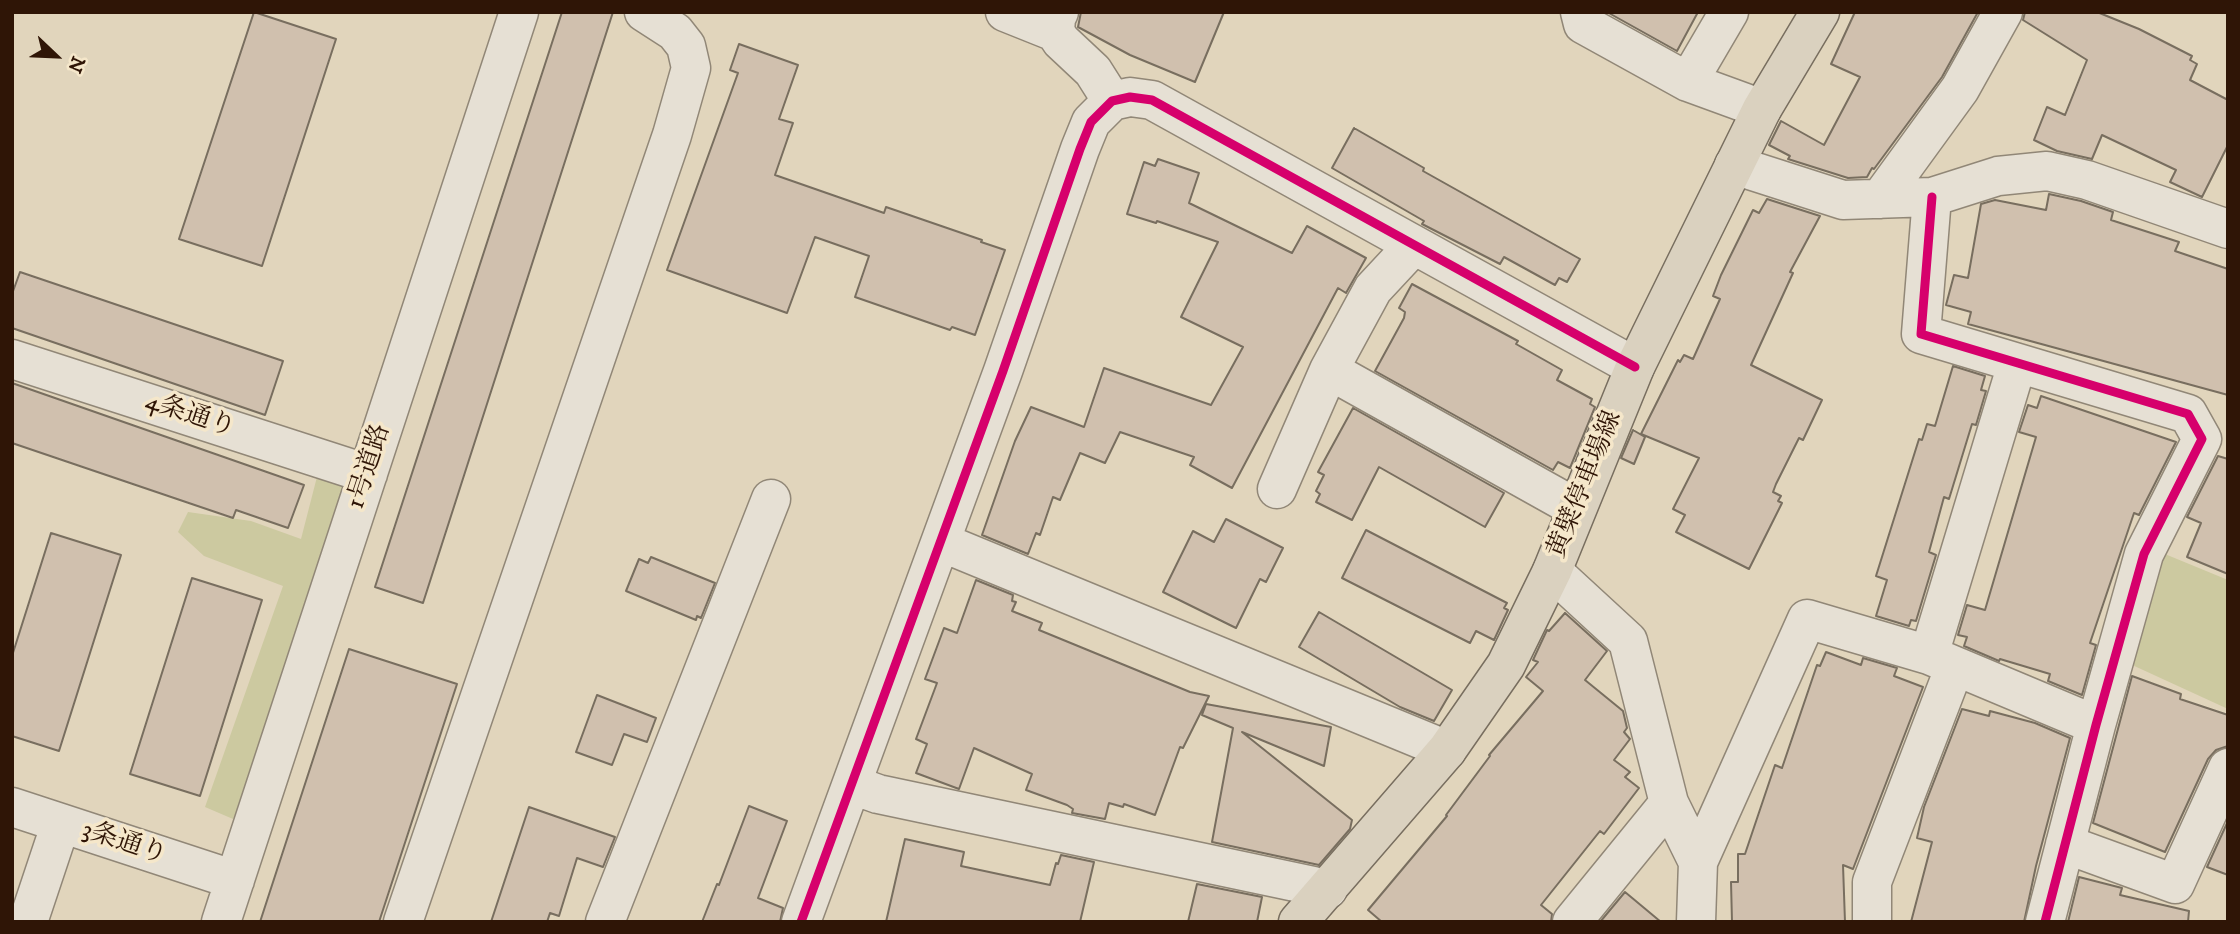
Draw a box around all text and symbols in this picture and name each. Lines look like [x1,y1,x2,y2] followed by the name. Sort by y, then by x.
[21,21,91,91] north arrow
[62,53,89,76] text: N
[141,387,239,445] street label: 4条通り
[1542,407,1630,563] street label: 黄檗停車場線
[342,421,398,513] street label: 1号道路
[77,816,171,872] street label: 3条通り

